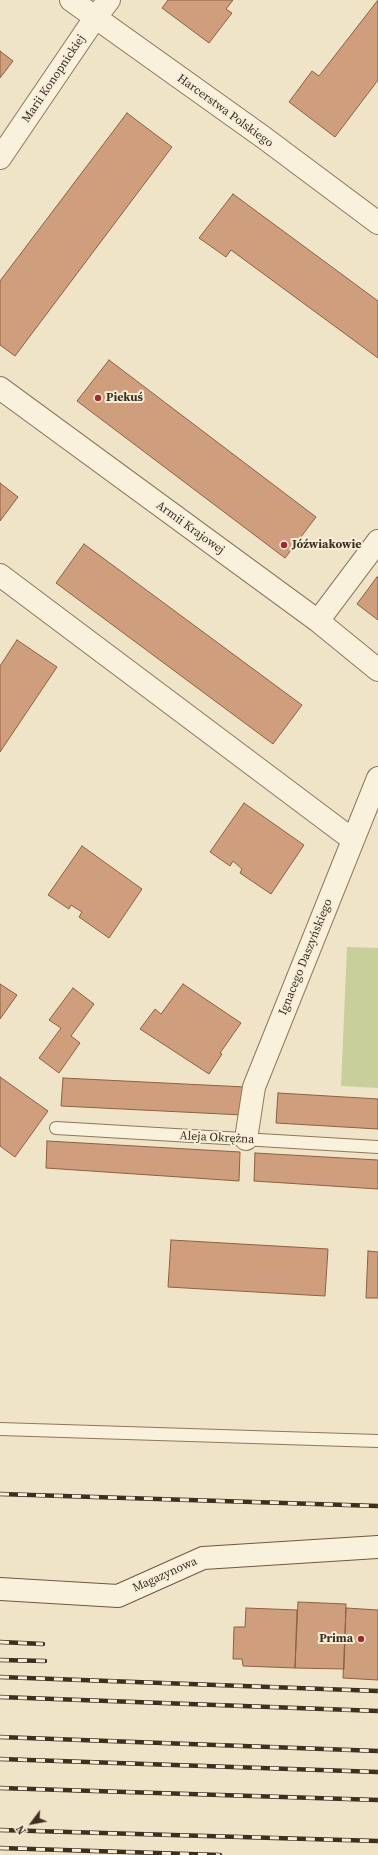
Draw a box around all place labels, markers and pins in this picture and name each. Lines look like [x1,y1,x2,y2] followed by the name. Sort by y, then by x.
[106,391,143,405] place label: Piekuś
[93,393,103,403] marker: Piekuś
[292,538,362,552] place label: Jóźwiakowie
[279,540,289,550] marker: Jóźwiakowie
[319,1632,353,1646] place label: Prima
[356,1634,366,1644] marker: Prima

